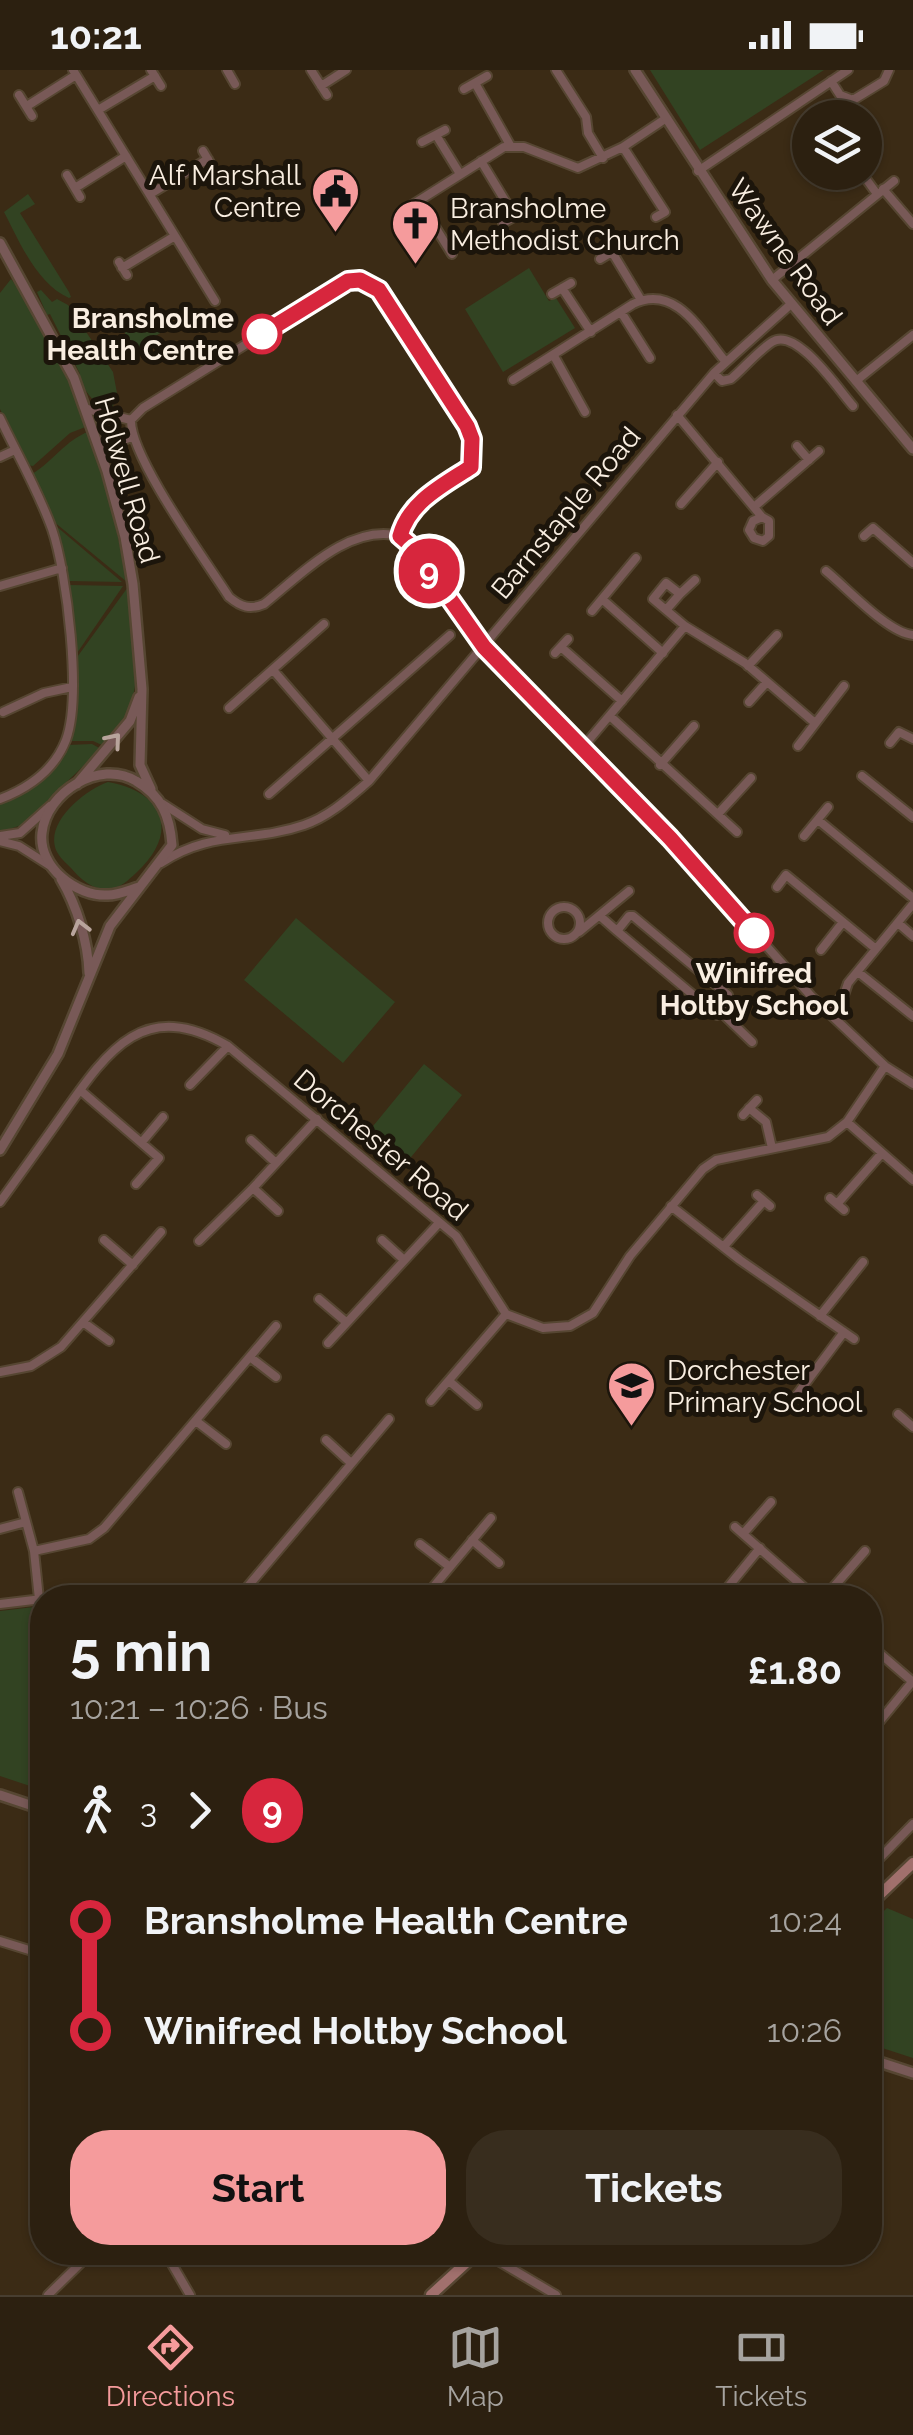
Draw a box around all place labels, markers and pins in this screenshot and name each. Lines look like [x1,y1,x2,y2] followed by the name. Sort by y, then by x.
[149,159,301,224] place label: Alf Marshall Centre
[310,165,362,233] public building icon: Alf Marshall Centre
[450,192,680,257] place label: Bransholme Methodist Church
[389,198,441,266] church icon: Bransholme Methodist Church
[47,302,234,367] place label: Bransholme Health Centre
[243,315,281,353] marker: Bransholme Health Centre
[735,914,773,952] marker: Winifred Holtby School
[660,957,848,1022] place label: Winifred Holtby School
[667,1354,863,1419] place label: Dorchester Primary School
[606,1360,658,1428] school or university icon: Dorchester Primary School

